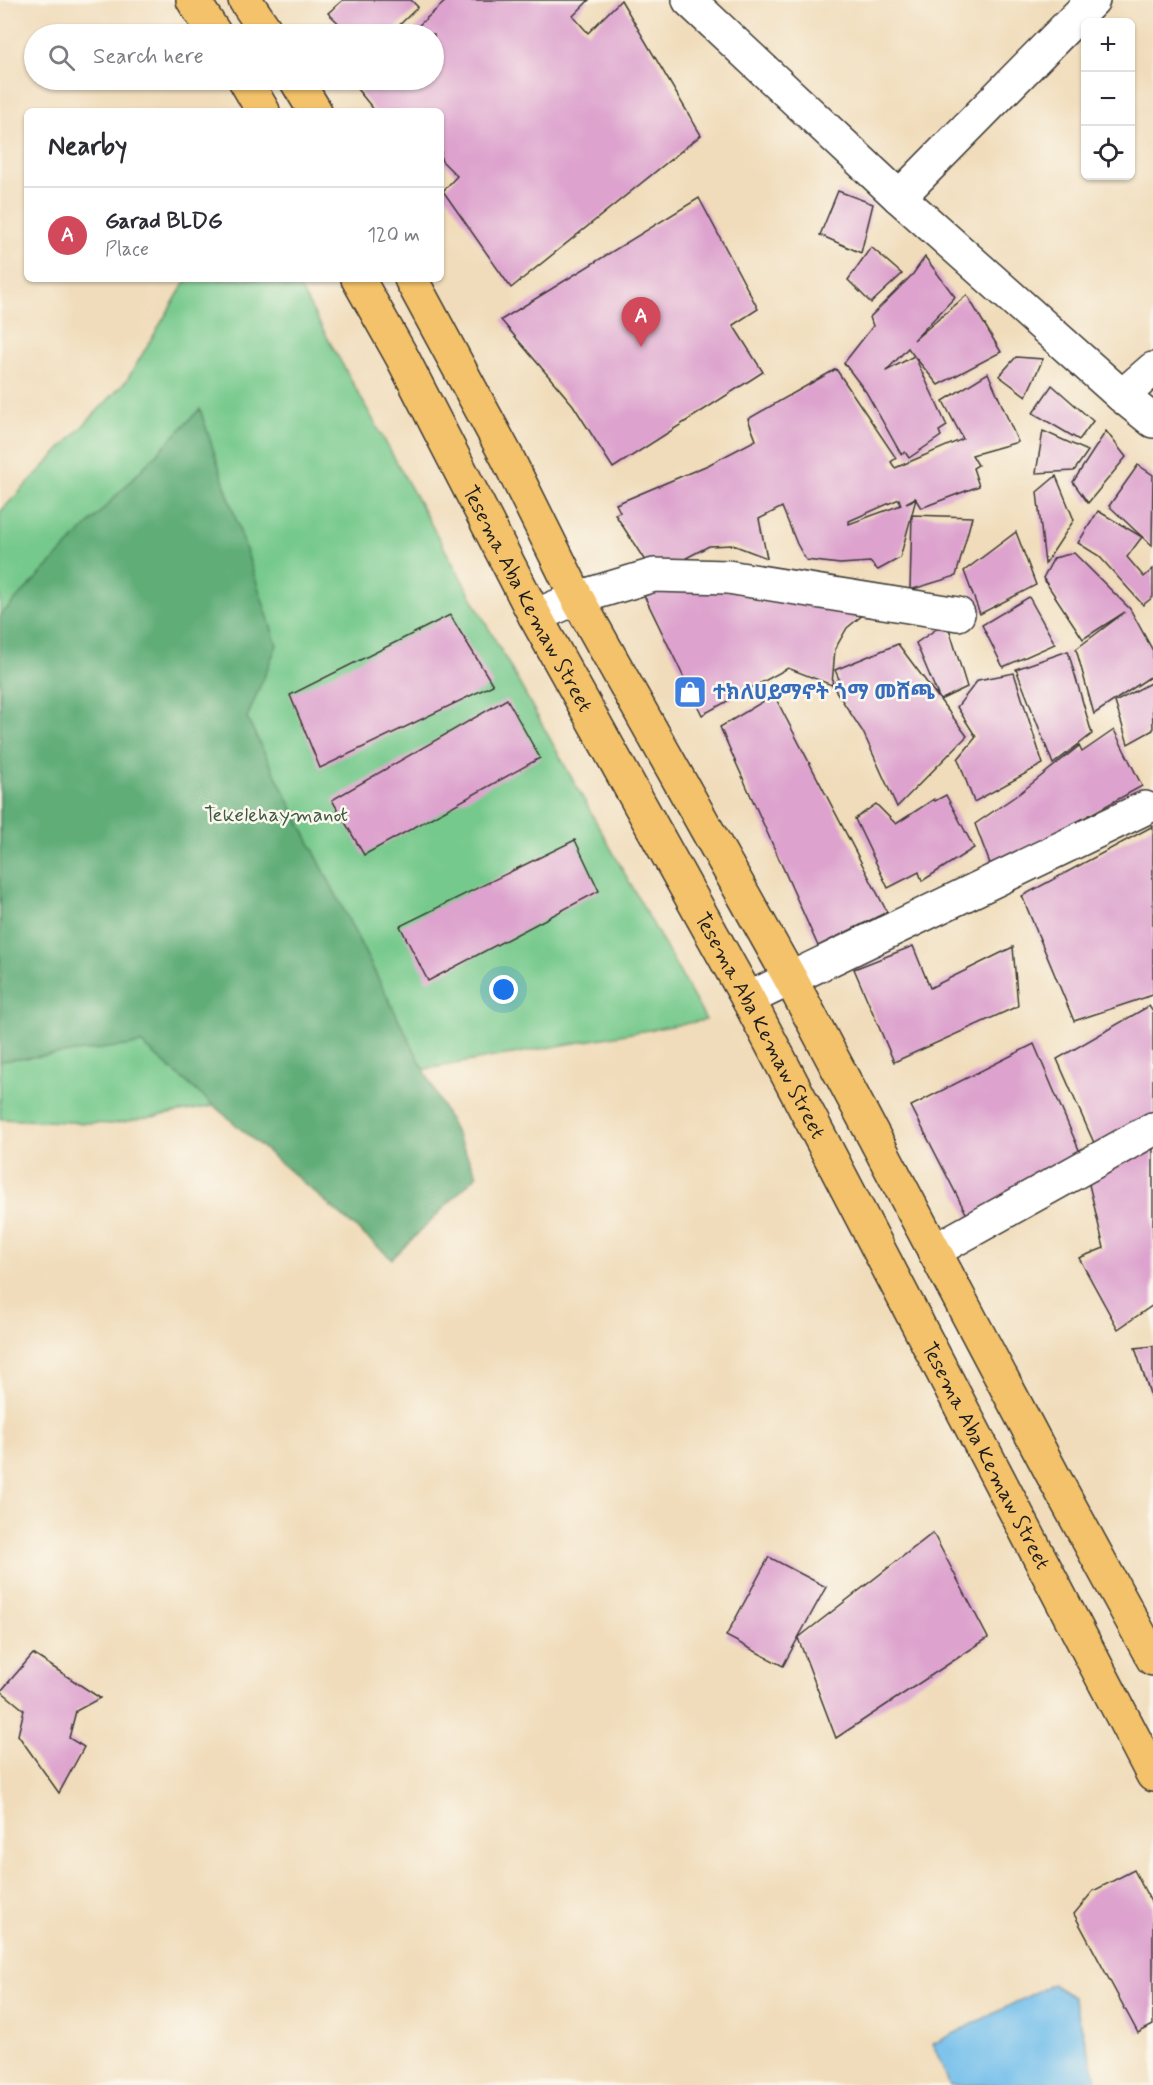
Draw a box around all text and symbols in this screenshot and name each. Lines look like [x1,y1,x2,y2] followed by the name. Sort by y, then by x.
[1081,18,1135,180] map controls
[1081,18,1135,72] button: +
[24,24,444,90] search box
[45,41,78,74] icon: search
[93,43,204,71] text: Search here
[1081,72,1135,126] button: −
[1081,126,1135,180] button: locate
[48,130,127,164] text: Nearby
[105,208,222,236] text: Garad BLDG
[61,222,74,249] text: A
[367,222,420,249] text: 120 m
[105,236,149,263] text: Place
[622,298,660,347] pin: A
[455,481,599,718] street label: Tesema Aba Kemaw Street
[672,674,708,710] shop icon: ተክለሀይማኖት ጎማ መሸጫ
[713,679,935,707] place label: ተክለሀይማኖት ጎማ መሸጫ
[204,801,348,829] park label: Tekelehaymanot
[688,907,832,1144] street label: Tesema Aba Kemaw Street
[489,975,518,1004] your location
[914,1337,1056,1575] street label: Tesema Aba Kemaw Street

